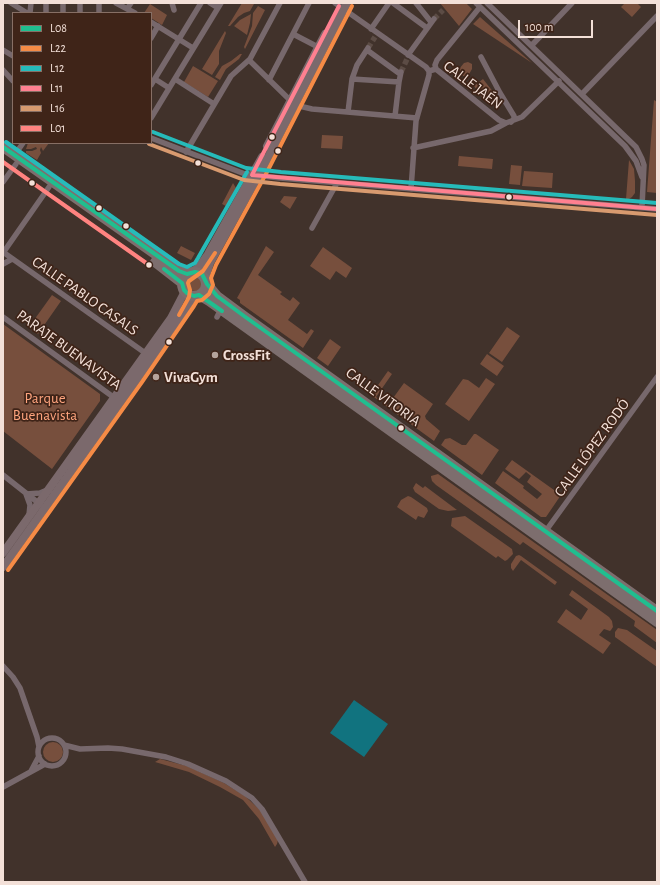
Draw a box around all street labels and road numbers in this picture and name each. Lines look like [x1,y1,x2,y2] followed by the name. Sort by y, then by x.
[440,57,506,113] street label: CALLE JAÉN
[28,253,142,339] street label: CALLE PABLO CASALS
[13,306,125,394] street label: PARAJE BUENAVISTA
[342,364,424,430] street label: CALLE VITORIA
[551,396,633,500] street label: CALLE LÓPEZ RODÓ

